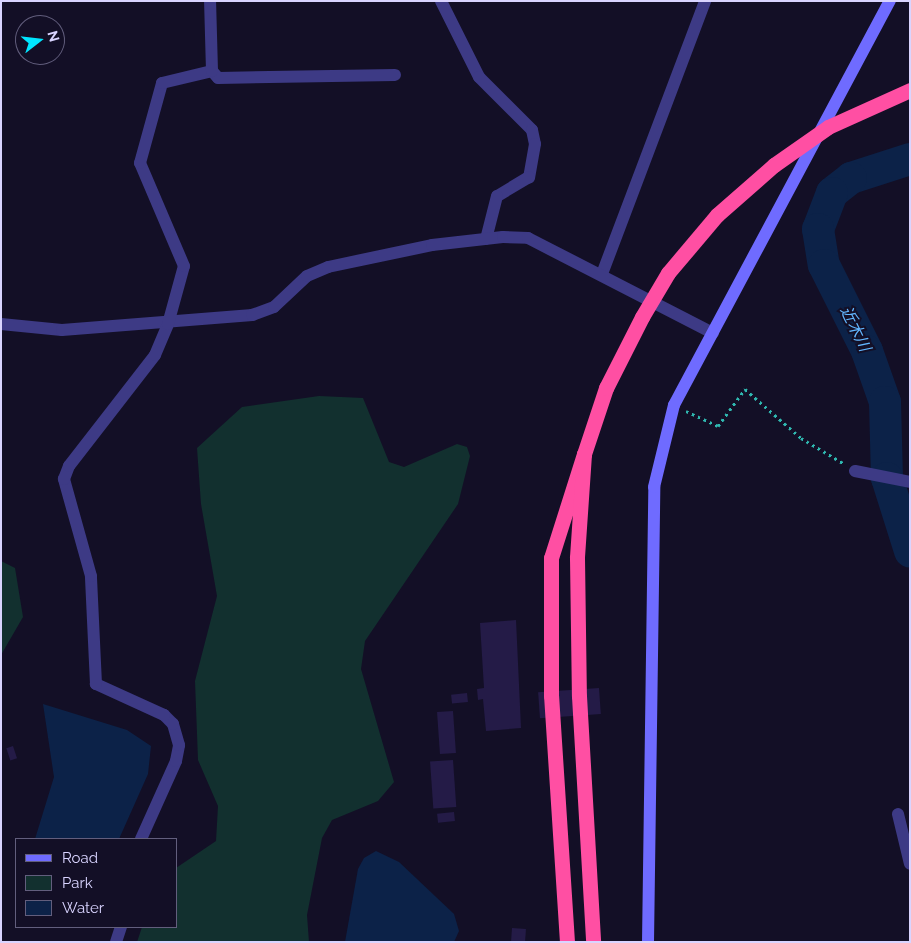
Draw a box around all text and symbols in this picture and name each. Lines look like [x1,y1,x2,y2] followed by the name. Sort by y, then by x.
[15,15,65,65] north arrow
[44,29,63,43] text: N
[836,303,874,355] water label: 近木川
[15,838,178,928] legend
[62,849,98,867] text: Road
[62,874,93,892] text: Park
[62,899,104,917] text: Water

